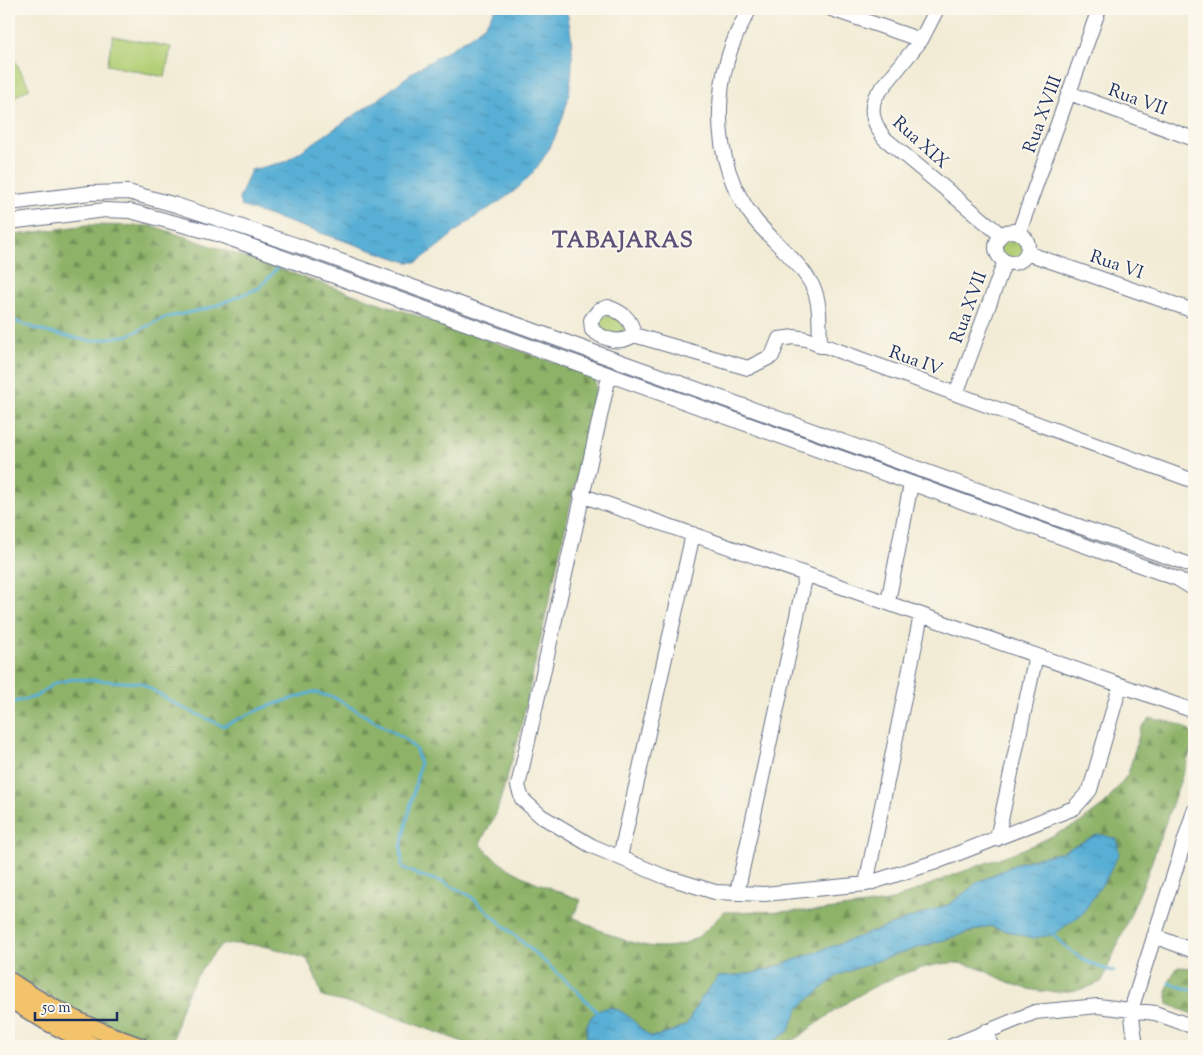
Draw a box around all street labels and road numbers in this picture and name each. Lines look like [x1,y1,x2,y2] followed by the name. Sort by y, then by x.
[1018,72,1070,157] street label: Rua XVIII
[1104,78,1171,124] street label: Rua VII
[886,111,954,176] street label: Rua XIX
[1086,245,1147,287] street label: Rua VI
[945,268,995,347] street label: Rua XVII
[885,340,946,384] street label: Rua IV

